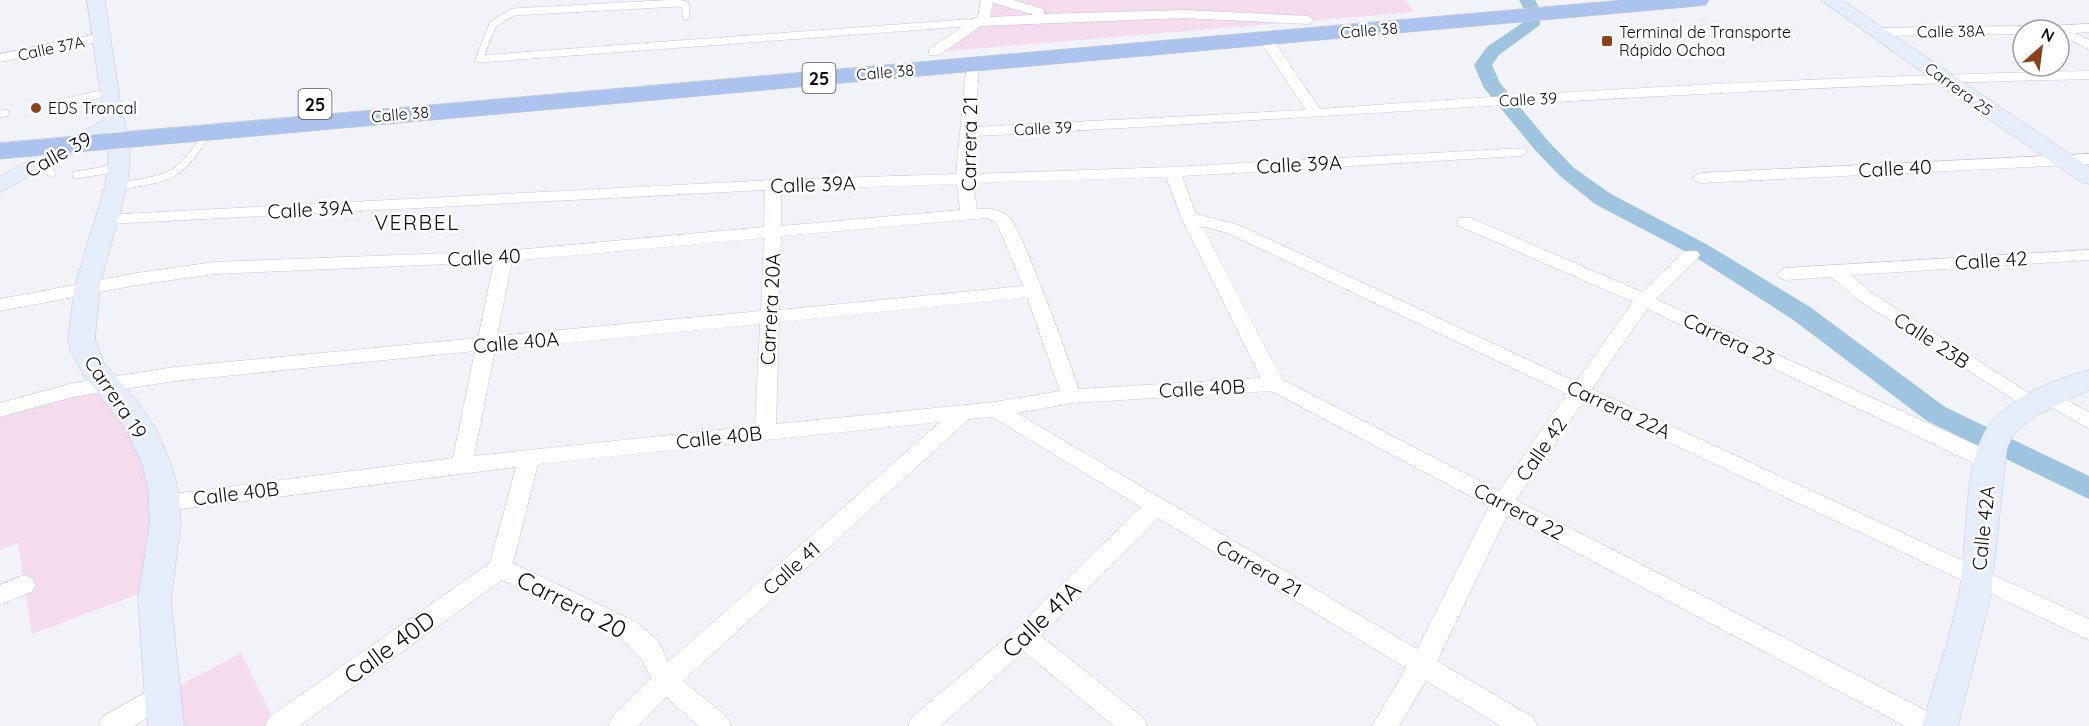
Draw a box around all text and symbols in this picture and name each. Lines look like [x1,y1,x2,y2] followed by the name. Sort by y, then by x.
[1339,18,1399,42] street label: Calle 38
[2011,18,2071,78] north arrow
[1917,20,1985,42] street label: Calle 38A
[1619,22,1791,60] place label: Terminal de Transporte Rápido Ochoa
[2038,23,2058,46] text: N
[16,31,86,65] street label: Calle 37A
[1600,34,1614,48] marker: Terminal de Transporte Rápido Ochoa
[1921,58,1997,120] street label: Carrera 25
[855,60,915,84] street label: Calle 38
[802,63,836,93] road number: 25
[1498,87,1558,111] street label: Calle 39
[298,89,332,119] road number: 25
[956,96,982,192] street label: Carrera 21
[48,98,137,118] place label: EDS Troncal
[29,101,43,115] marker: EDS Troncal
[370,102,430,126] street label: Calle 38
[1013,116,1073,140] street label: Calle 39
[20,125,96,183] street label: Calle 39
[1256,149,1342,179] street label: Calle 39A
[1858,154,1932,182] street label: Calle 40
[770,170,856,198] street label: Calle 39A
[267,194,353,224] street label: Calle 39A
[374,209,460,235] district label: VERBEL
[447,243,521,271] street label: Calle 40
[1954,245,2028,275] street label: Calle 42
[755,252,785,366] street label: Carrera 20A
[1889,306,1975,374] street label: Calle 23B
[1679,307,1779,371] street label: Carrera 23
[472,326,560,358] street label: Calle 40A
[79,351,153,443] street label: Carrera 19
[1158,373,1246,403] street label: Calle 40B
[1563,374,1675,444] street label: Carrera 22A
[1510,412,1572,486] street label: Calle 42
[675,420,763,454] street label: Calle 40B
[192,475,280,511] street label: Calle 40B
[1470,477,1568,545] street label: Carrera 22
[1966,484,2000,572] street label: Calle 42A
[1212,533,1306,603] street label: Carrera 21
[757,536,825,600] street label: Calle 41
[512,564,632,644] street label: Carrera 20
[995,574,1087,664] street label: Calle 41A
[338,604,440,690] street label: Calle 40D

